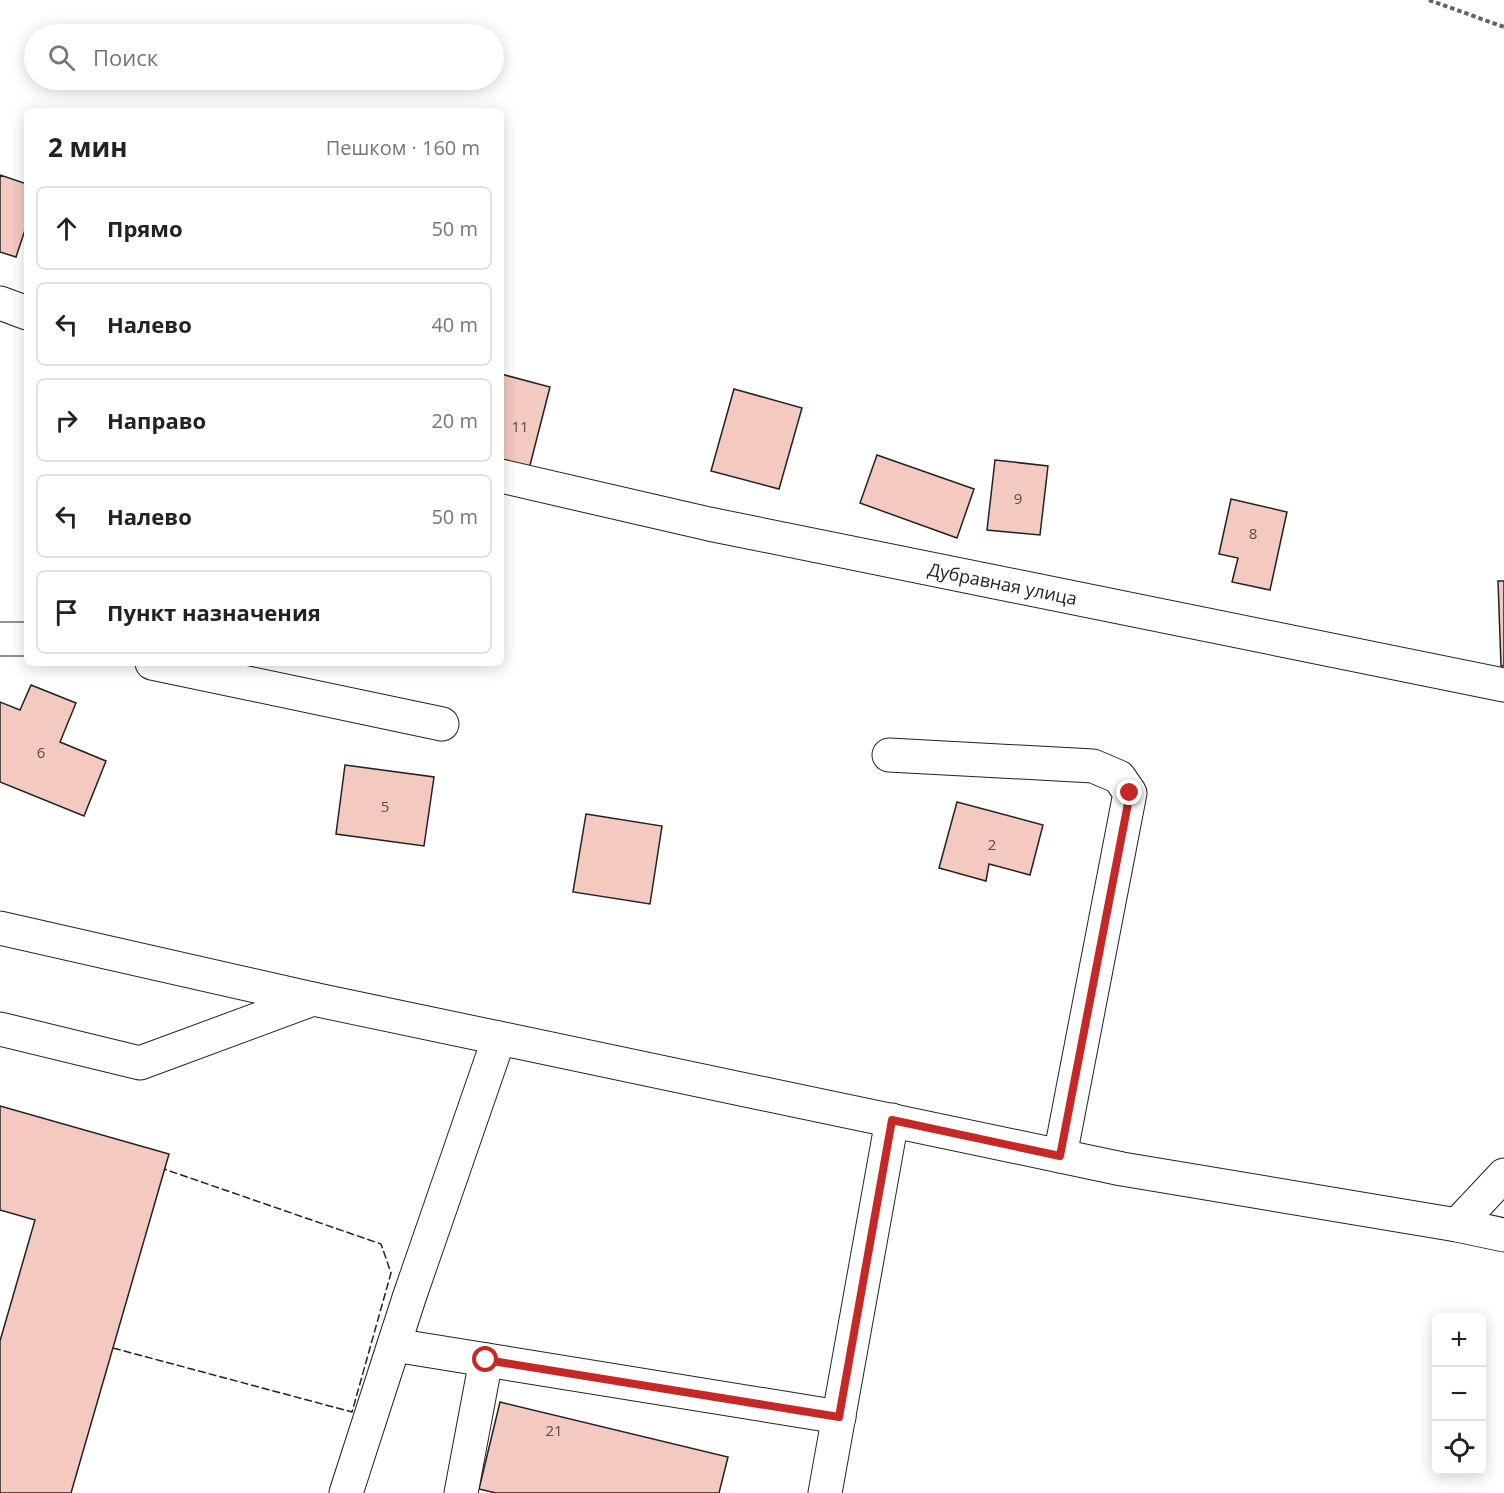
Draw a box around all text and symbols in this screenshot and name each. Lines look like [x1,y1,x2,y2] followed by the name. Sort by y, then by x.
[24,24,504,90] search box
[45,41,78,74] icon: search
[93,42,158,72] text: Поиск
[48,129,128,165] text: 2 мин
[326,134,480,161] text: Пешком · 160 m
[50,212,83,245] icon: ahead
[107,213,183,243] text: Прямо
[431,215,478,242] text: 50 m
[50,308,83,341] icon: left
[107,309,192,339] text: Налево
[431,311,478,338] text: 40 m
[50,404,83,437] icon: right
[107,405,206,435] text: Направо
[431,407,478,434] text: 20 m
[511,416,529,436] house number: 11
[1014,488,1022,508] house number: 9
[50,500,83,533] icon: left
[107,501,192,531] text: Налево
[431,503,478,530] text: 50 m
[1249,523,1257,543] house number: 8
[926,557,1079,610] street label: Дубравная улица
[50,596,83,629] icon: arrive
[107,597,321,627] text: Пункт назначения
[37,742,45,762] house number: 6
[1116,779,1142,805] route end
[381,796,389,816] house number: 5
[988,834,996,854] house number: 2
[1432,1313,1486,1475] map controls
[1432,1313,1486,1367] button: +
[472,1346,498,1372] route start
[1432,1367,1486,1421] button: −
[545,1420,563,1440] house number: 21
[1432,1421,1486,1475] button: locate

